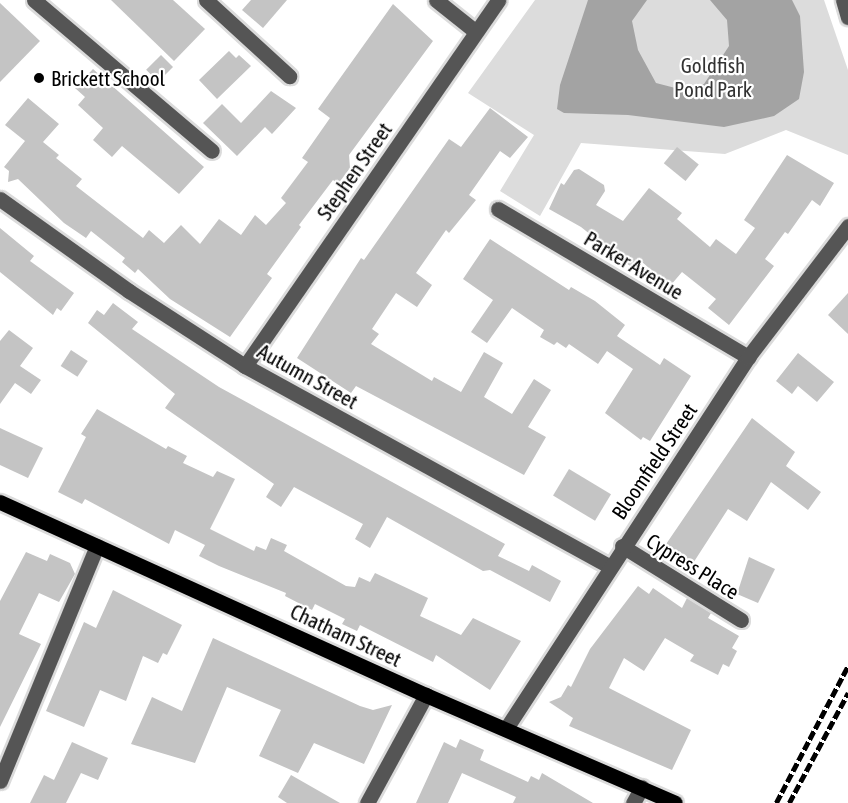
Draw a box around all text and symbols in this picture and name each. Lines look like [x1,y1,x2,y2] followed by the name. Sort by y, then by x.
[674,52,752,102] park label: Goldfish Pond Park
[51,65,165,91] place label: Brickett School
[32,71,46,85] marker: Brickett School
[311,117,397,225] street label: Stephen Street
[580,226,688,304] street label: Parker Avenue
[253,338,363,414] street label: Autumn Street
[606,398,702,524] street label: Bloomfield Street
[642,528,744,604] street label: Cypress Place
[287,598,405,672] street label: Chatham Street

